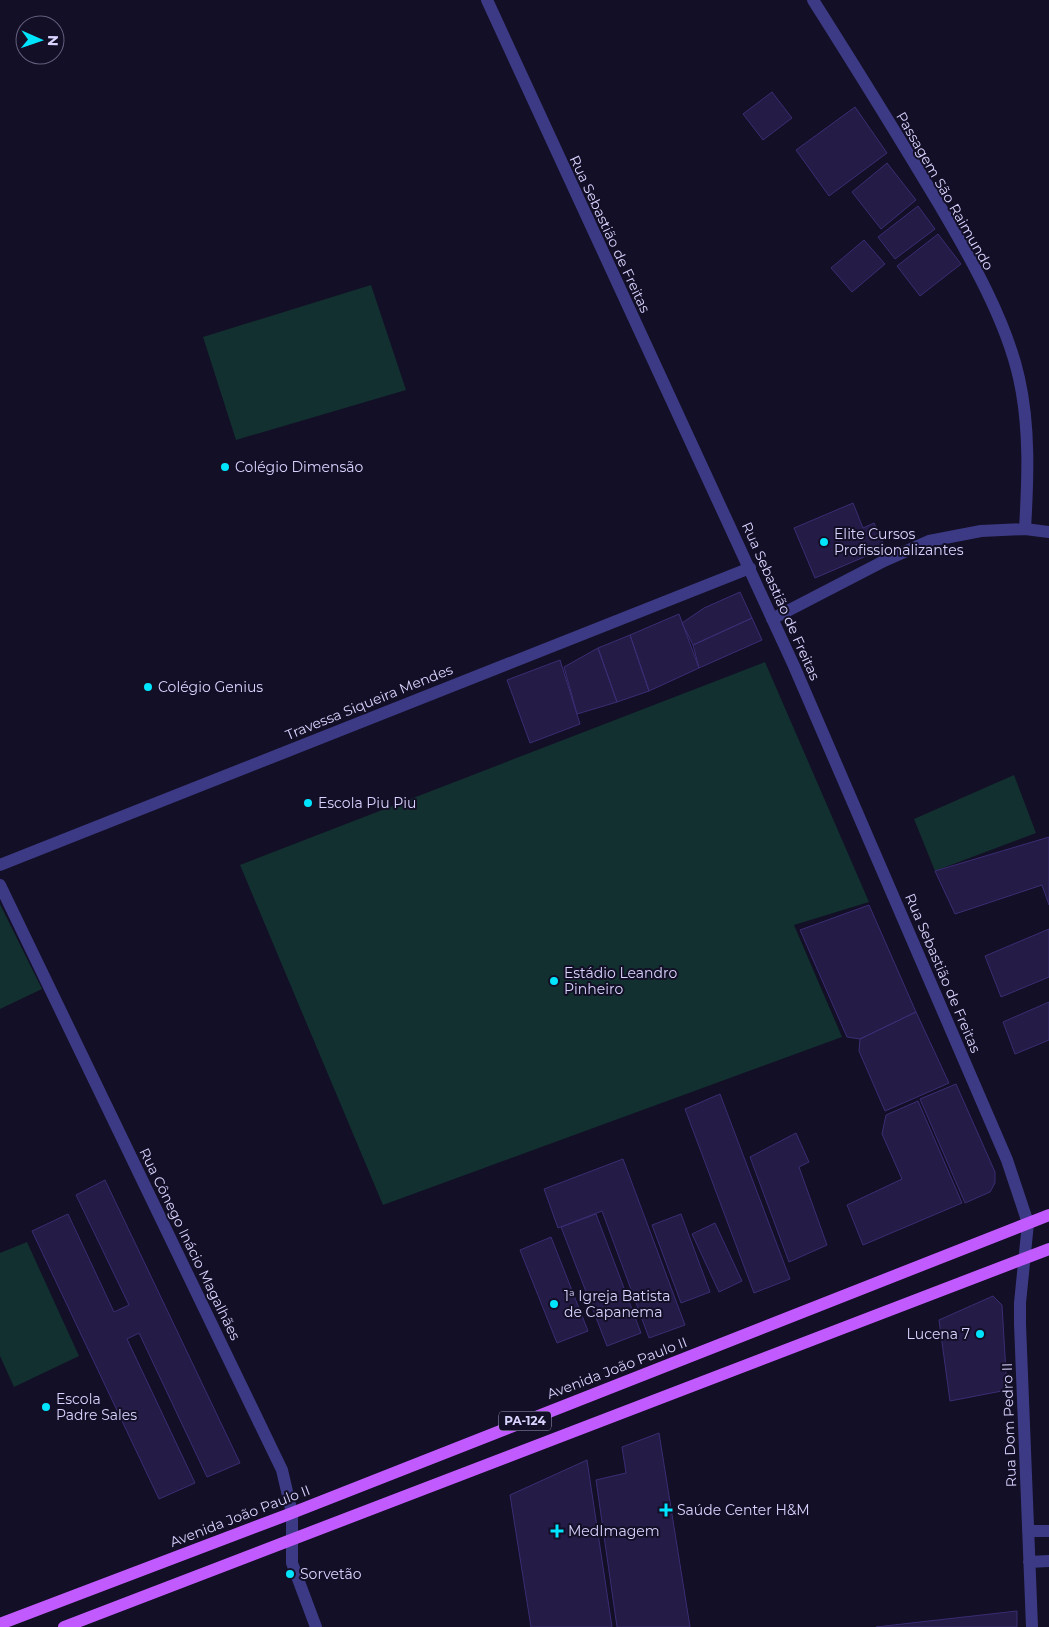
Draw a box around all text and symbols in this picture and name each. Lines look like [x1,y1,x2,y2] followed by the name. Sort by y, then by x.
[15,15,65,65] north arrow
[44,34,62,46] text: N
[892,109,998,274] street label: Passagem São Raimundo
[566,152,654,316] street label: Rua Sebastião de Freitas
[235,458,364,476] place label: Colégio Dimensão
[219,461,231,473] marker: Colégio Dimensão
[738,519,824,683] street label: Rua Sebastião de Freitas
[834,525,964,559] place label: Elite Cursos Profissionalizantes
[818,536,830,548] marker: Elite Cursos Profissionalizantes
[283,660,455,744] street label: Travessa Siqueira Mendes
[158,678,263,696] place label: Colégio Genius
[142,681,154,693] marker: Colégio Genius
[318,794,416,812] place label: Escola Piu Piu
[302,797,314,809] marker: Escola Piu Piu
[901,891,985,1056] street label: Rua Sebastião de Freitas
[564,964,677,998] place label: Estádio Leandro Pinheiro
[548,975,560,987] marker: Estádio Leandro Pinheiro
[135,1145,245,1343] street label: Rua Cônego Inácio Magalhães
[564,1287,670,1321] place label: 1ª Igreja Batista de Capanema
[548,1298,560,1310] marker: 1ª Igreja Batista de Capanema
[907,1325,970,1343] place label: Lucena 7
[974,1328,986,1340] marker: Lucena 7
[544,1333,690,1403] street label: Avenida João Paulo II
[998,1362,1020,1488] street label: Rua Dom Pedro II
[56,1390,137,1424] place label: Escola Padre Sales
[40,1401,52,1413] marker: Escola Padre Sales
[499,1412,551,1430] road number: PA-124
[167,1481,313,1551] street label: Avenida João Paulo II
[677,1501,810,1519] place label: Saúde Center H&M
[659,1503,673,1517] marker: Saúde Center H&M
[568,1522,660,1540] place label: MedImagem
[550,1524,564,1538] marker: MedImagem
[300,1565,362,1583] place label: Sorvetão
[284,1568,296,1580] marker: Sorvetão

